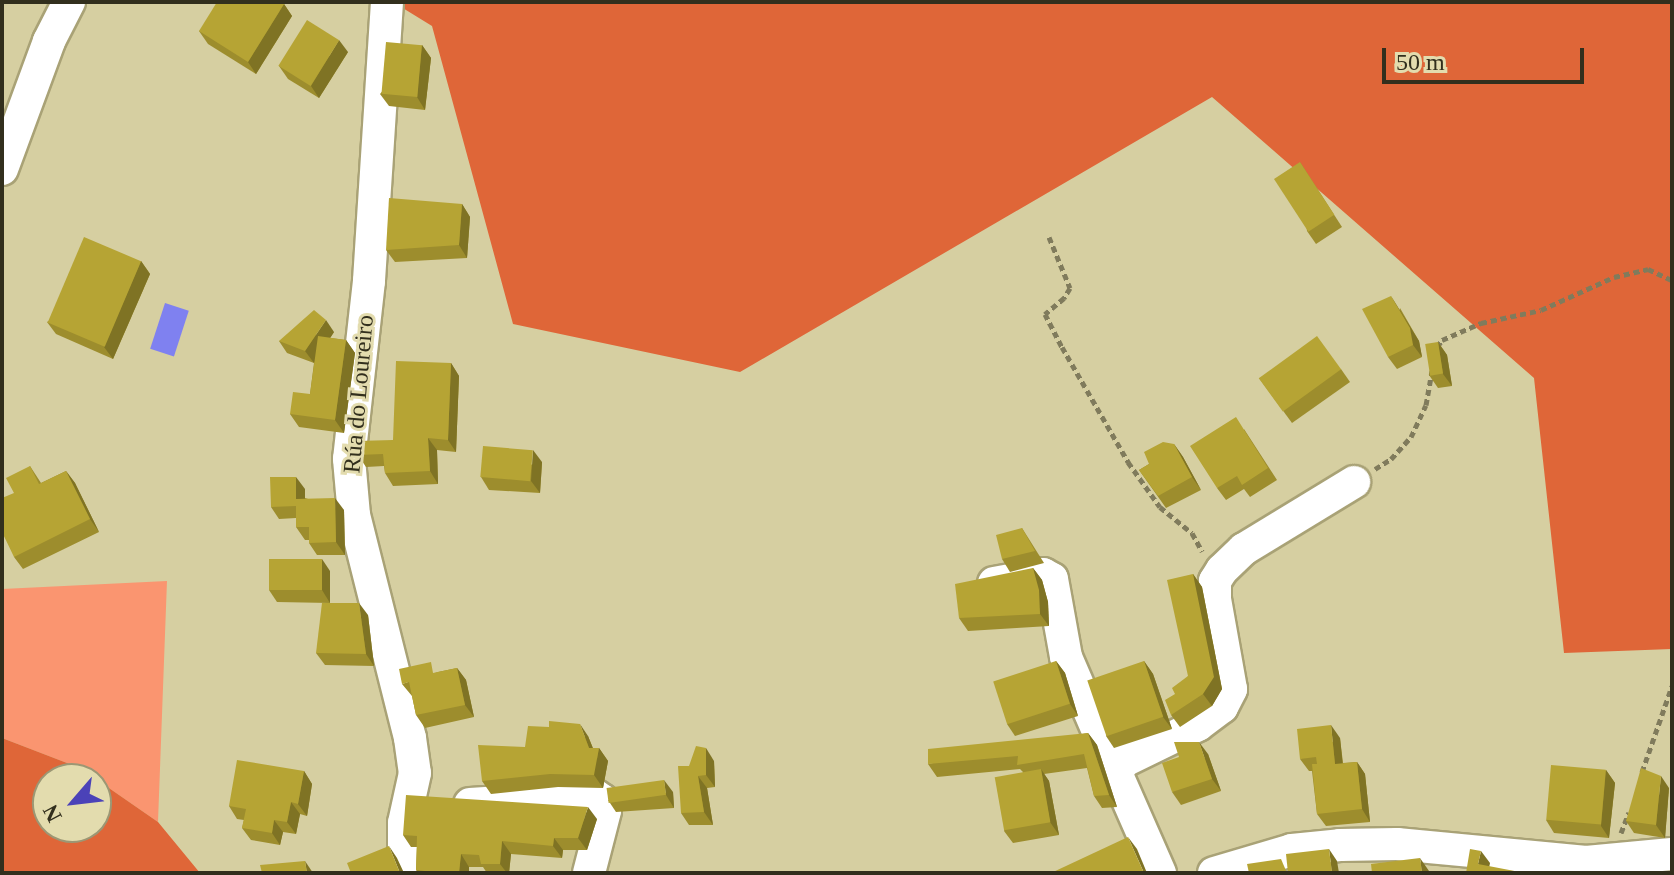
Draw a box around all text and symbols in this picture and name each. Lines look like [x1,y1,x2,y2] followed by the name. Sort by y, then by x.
[1386,32,1588,82] scale bar
[1396,49,1445,75] text: 50 m
[338,314,380,474] street label: Rúa do Loureiro
[32,763,112,843] north arrow
[37,801,67,826] text: N

